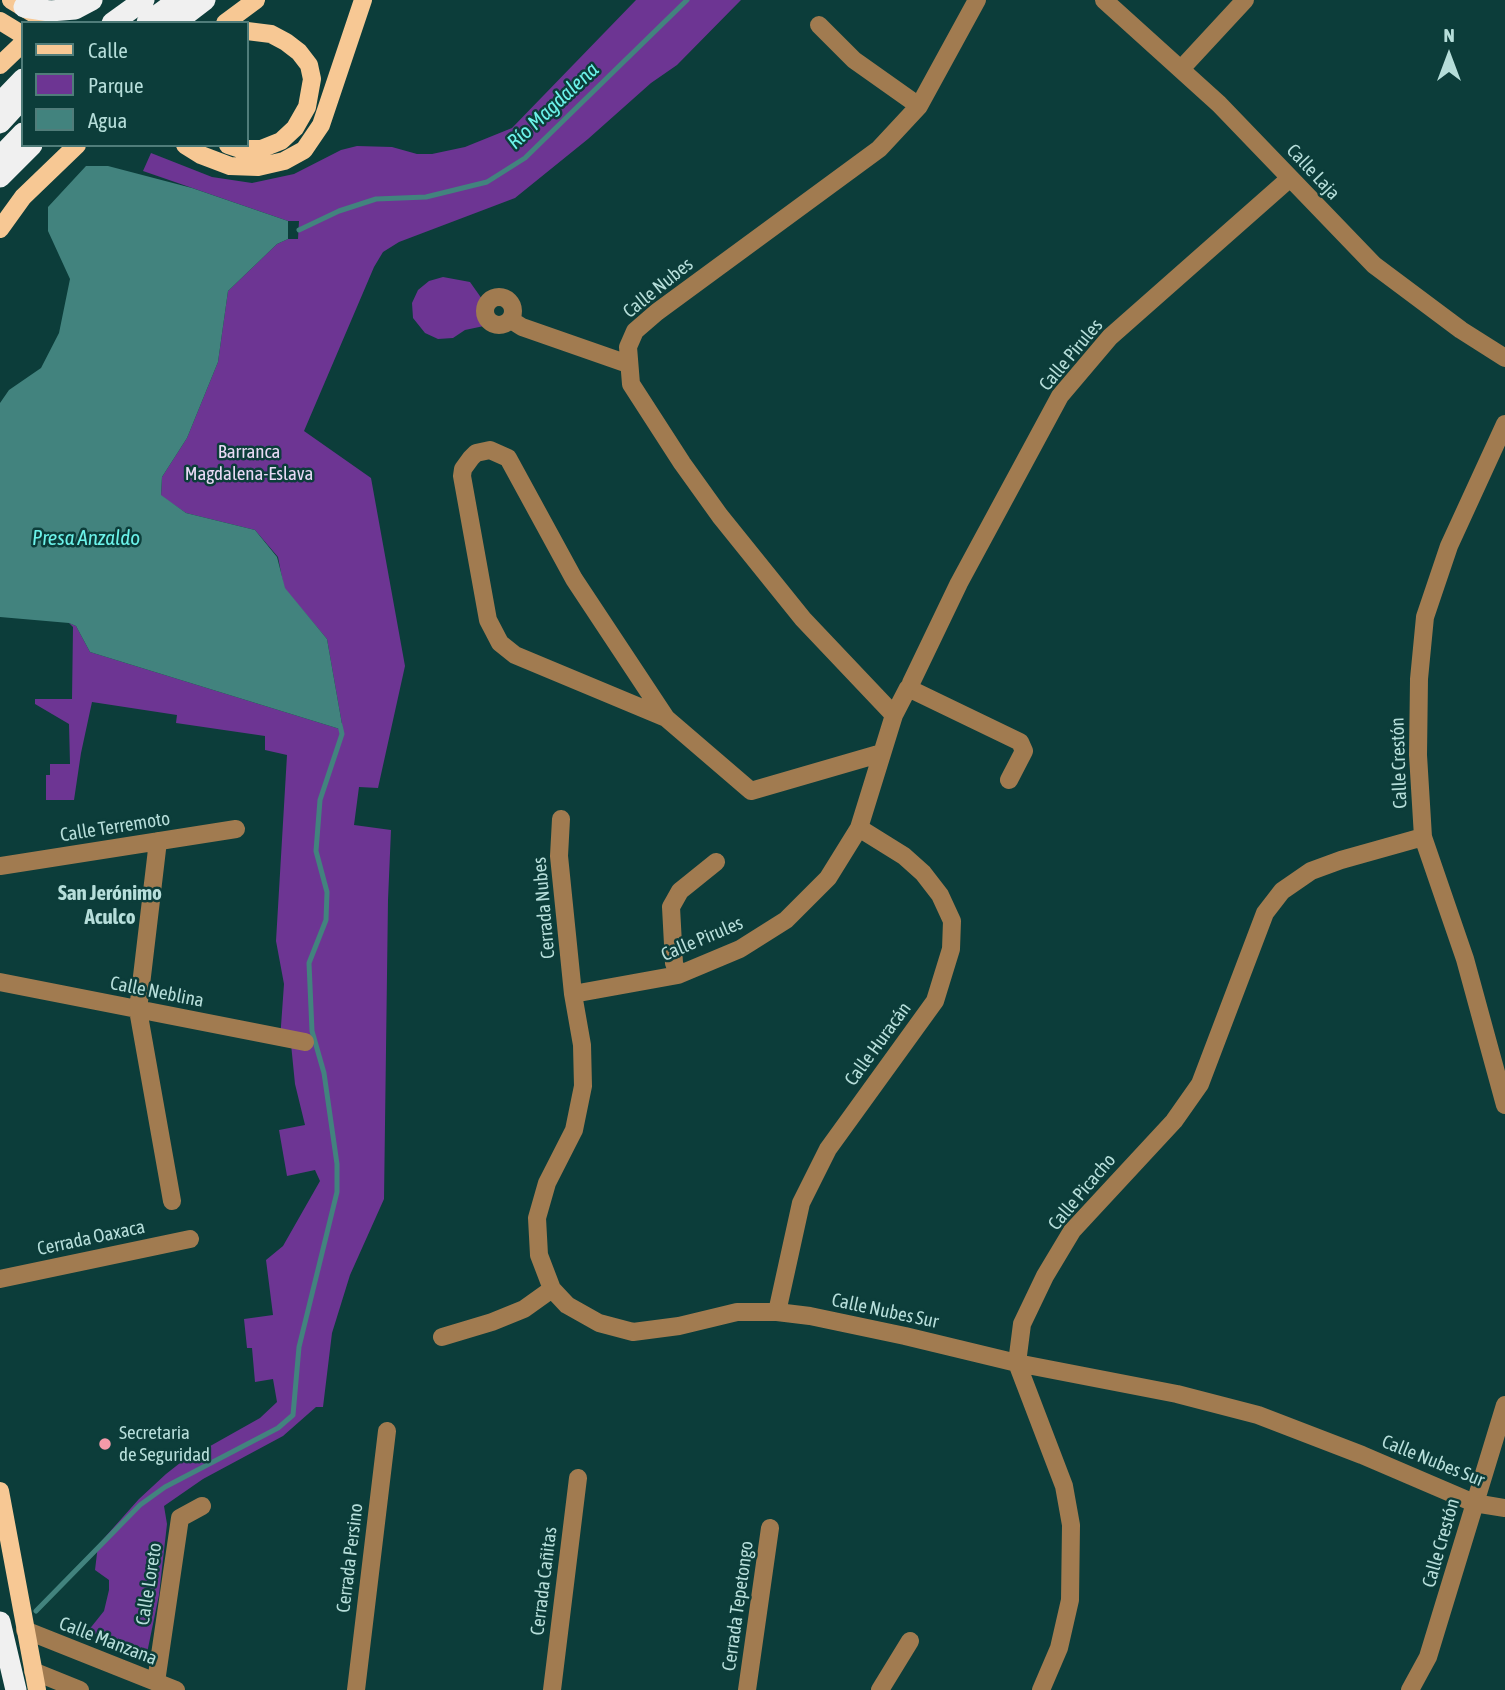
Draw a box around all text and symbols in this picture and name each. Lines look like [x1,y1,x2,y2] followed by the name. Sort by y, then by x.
[21,21,248,147] legend
[1414,21,1484,91] north arrow
[1443,24,1455,46] text: N
[88,38,128,62] text: Calle
[502,57,604,155] water label: Río Magdalena
[88,73,143,97] text: Parque
[88,108,127,132] text: Agua
[1282,139,1344,205] street label: Calle Laja
[618,253,698,323] street label: Calle Nubes
[1034,314,1108,396] street label: Calle Pirules
[185,441,313,485] park label: Barranca Magdalena-Eslava
[32,525,140,551] water label: Presa Anzaldo
[1386,717,1412,809] street label: Calle Crestón
[58,807,172,847] street label: Calle Terremoto
[528,856,560,960] street label: Cerrada Nubes
[58,880,162,930] district label: San Jerónimo Aculco
[658,912,746,966] street label: Calle Pirules
[108,972,206,1012] street label: Calle Neblina
[840,998,916,1090] street label: Calle Huracán
[1043,1149,1121,1235] street label: Calle Picacho
[35,1215,147,1261] street label: Cerrada Oaxaca
[830,1289,940,1333] street label: Calle Nubes Sur
[119,1422,210,1466] place label: Secretaria de Seguridad
[1378,1430,1488,1492] street label: Calle Nubes Sur
[97,1436,113,1452] marker: Secretaria de Seguridad
[1417,1496,1465,1590] street label: Calle Crestón
[332,1502,368,1614] street label: Cerrada Persino
[526,1525,562,1637] street label: Cerrada Cañitas
[718,1540,758,1672] street label: Cerrada Tepetongo
[131,1541,167,1627] street label: Calle Loreto
[56,1612,160,1670] street label: Calle Manzana

